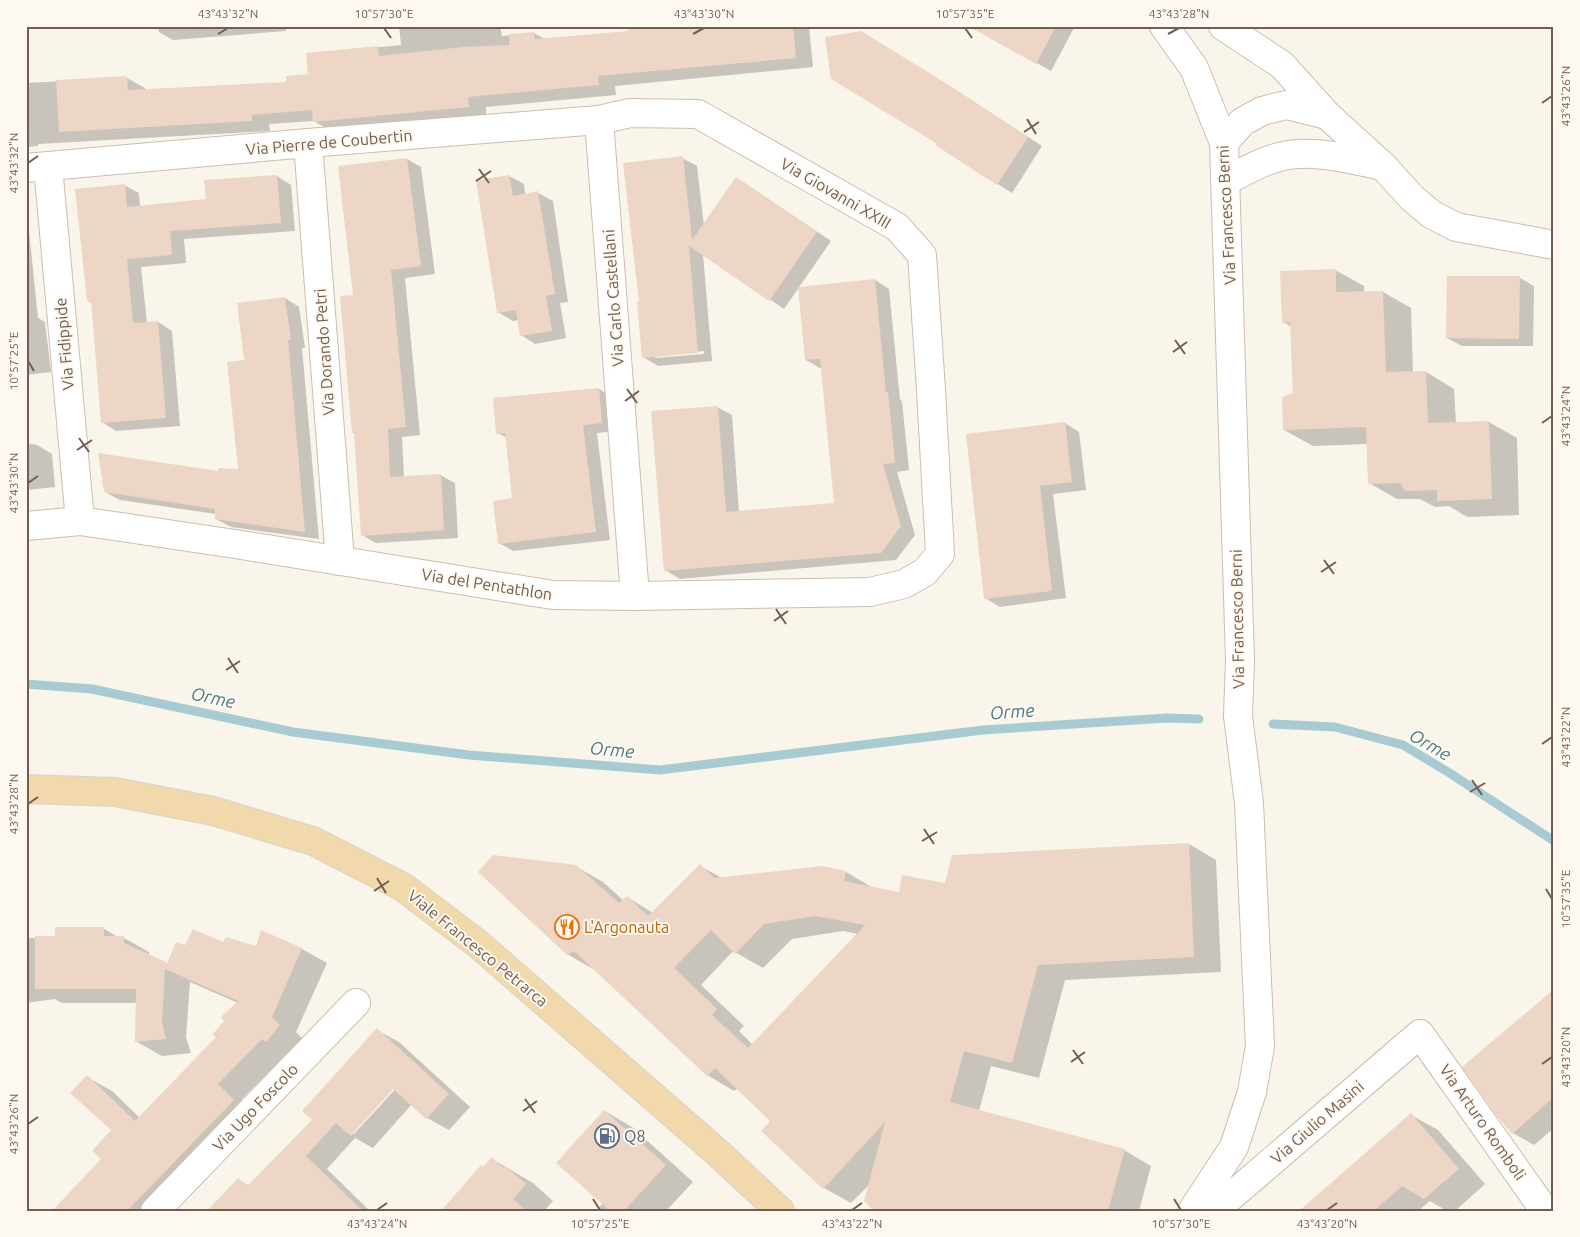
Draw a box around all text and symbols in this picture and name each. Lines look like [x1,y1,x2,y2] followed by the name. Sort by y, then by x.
[198,7,258,20] text: 43°43'32"N
[355,7,414,20] text: 10°57'30"E
[674,7,734,20] text: 43°43'30"N
[936,7,995,20] text: 10°57'35"E
[1149,7,1209,20] text: 43°43'28"N
[1559,66,1572,126] text: 43°43'26"N
[245,126,413,158] street label: Via Pierre de Coubertin
[7,133,20,193] text: 43°43'32"N
[1213,145,1239,285] street label: Via Francesco Berni
[778,154,894,232] street label: Via Giovanni XXIII
[599,229,627,367] street label: Via Carlo Castellani
[311,288,337,416] street label: Via Dorando Petri
[51,297,77,391] street label: Via Fidippide
[7,331,20,390] text: 10°57'25"E
[1559,386,1572,446] text: 43°43'24"N
[7,453,20,513] text: 43°43'30"N
[1227,549,1247,689] street label: Via Francesco Berni
[420,565,554,603] street label: Via del Pentathlon
[189,683,237,711] water label: Orme
[989,699,1035,723] water label: Orme
[1559,707,1572,767] text: 43°43'22"N
[1406,724,1455,764] water label: Orme
[589,737,635,761] water label: Orme
[7,774,20,834] text: 43°43'28"N
[1559,869,1572,928] text: 10°57'35"E
[404,886,552,1010] street label: Viale Francesco Petrarca
[554,914,580,940] restaurant icon: L'Argonauta
[584,918,669,936] place label: L'Argonauta
[1559,1027,1572,1087] text: 43°43'20"N
[209,1060,301,1154] street label: Via Ugo Foscolo
[1436,1061,1530,1183] street label: Via Arturo Romboli
[1267,1077,1367,1167] street label: Via Giulio Masini
[7,1094,20,1154] text: 43°43'26"N
[594,1123,620,1149] fuel station icon: Q8
[624,1127,645,1145] place label: Q8
[347,1217,407,1230] text: 43°43'24"N
[571,1217,630,1230] text: 10°57'25"E
[822,1217,882,1230] text: 43°43'22"N
[1152,1217,1211,1230] text: 10°57'30"E
[1297,1217,1357,1230] text: 43°43'20"N

